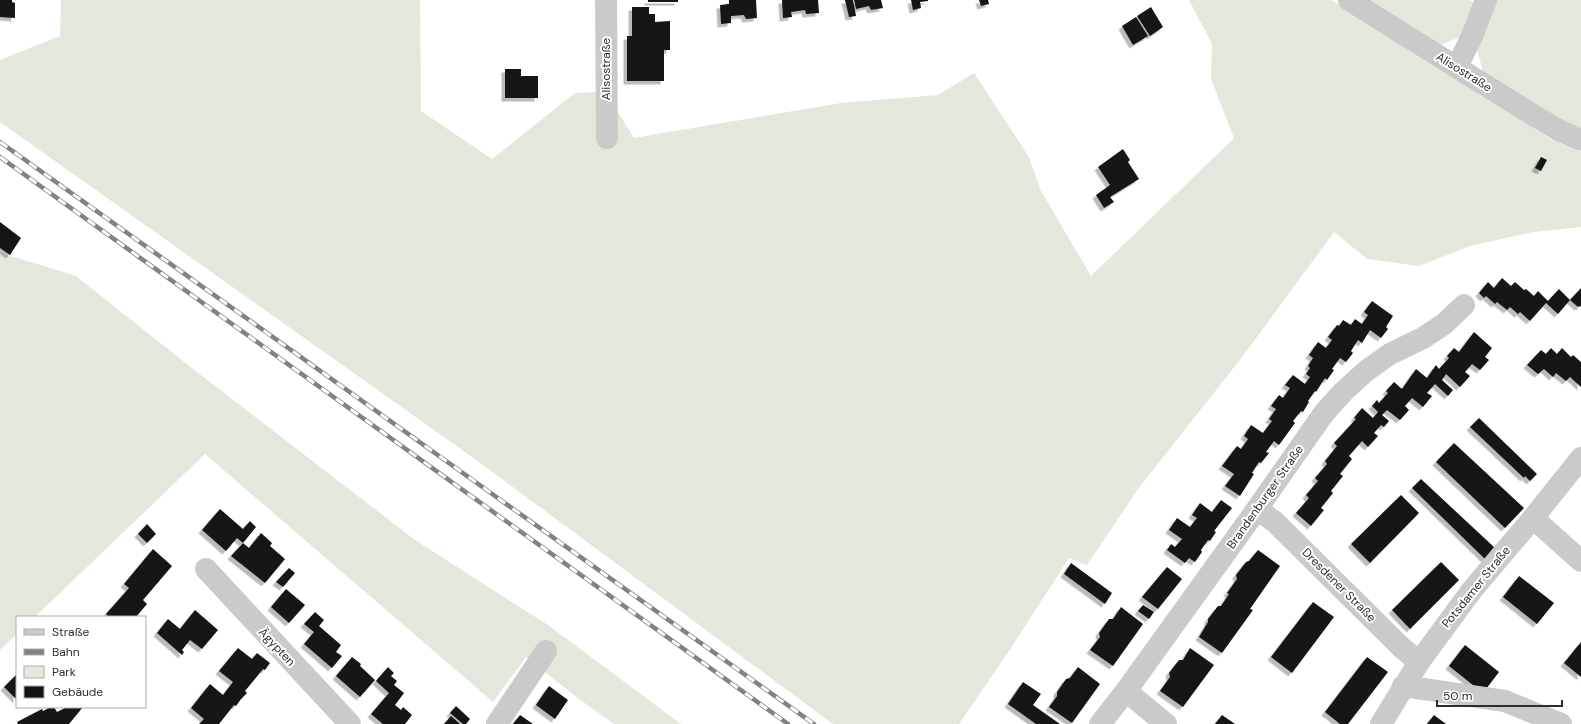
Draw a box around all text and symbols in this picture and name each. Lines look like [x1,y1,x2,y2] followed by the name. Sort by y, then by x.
[598,37,614,100] street label: Alisostraße
[1433,49,1495,95] street label: Alisostraße
[1223,442,1307,552] street label: Brandenburger Straße
[1438,543,1514,631] street label: Potsdamer Straße
[1299,545,1380,626] street label: Dresdener Straße
[16,616,146,708] legend
[52,624,89,640] text: Straße
[255,624,299,670] street label: Ägypten
[52,644,80,660] text: Bahn
[52,664,76,680] text: Park
[1437,682,1562,708] scale bar
[52,684,103,700] text: Gebäude
[1443,688,1472,704] text: 50 m

